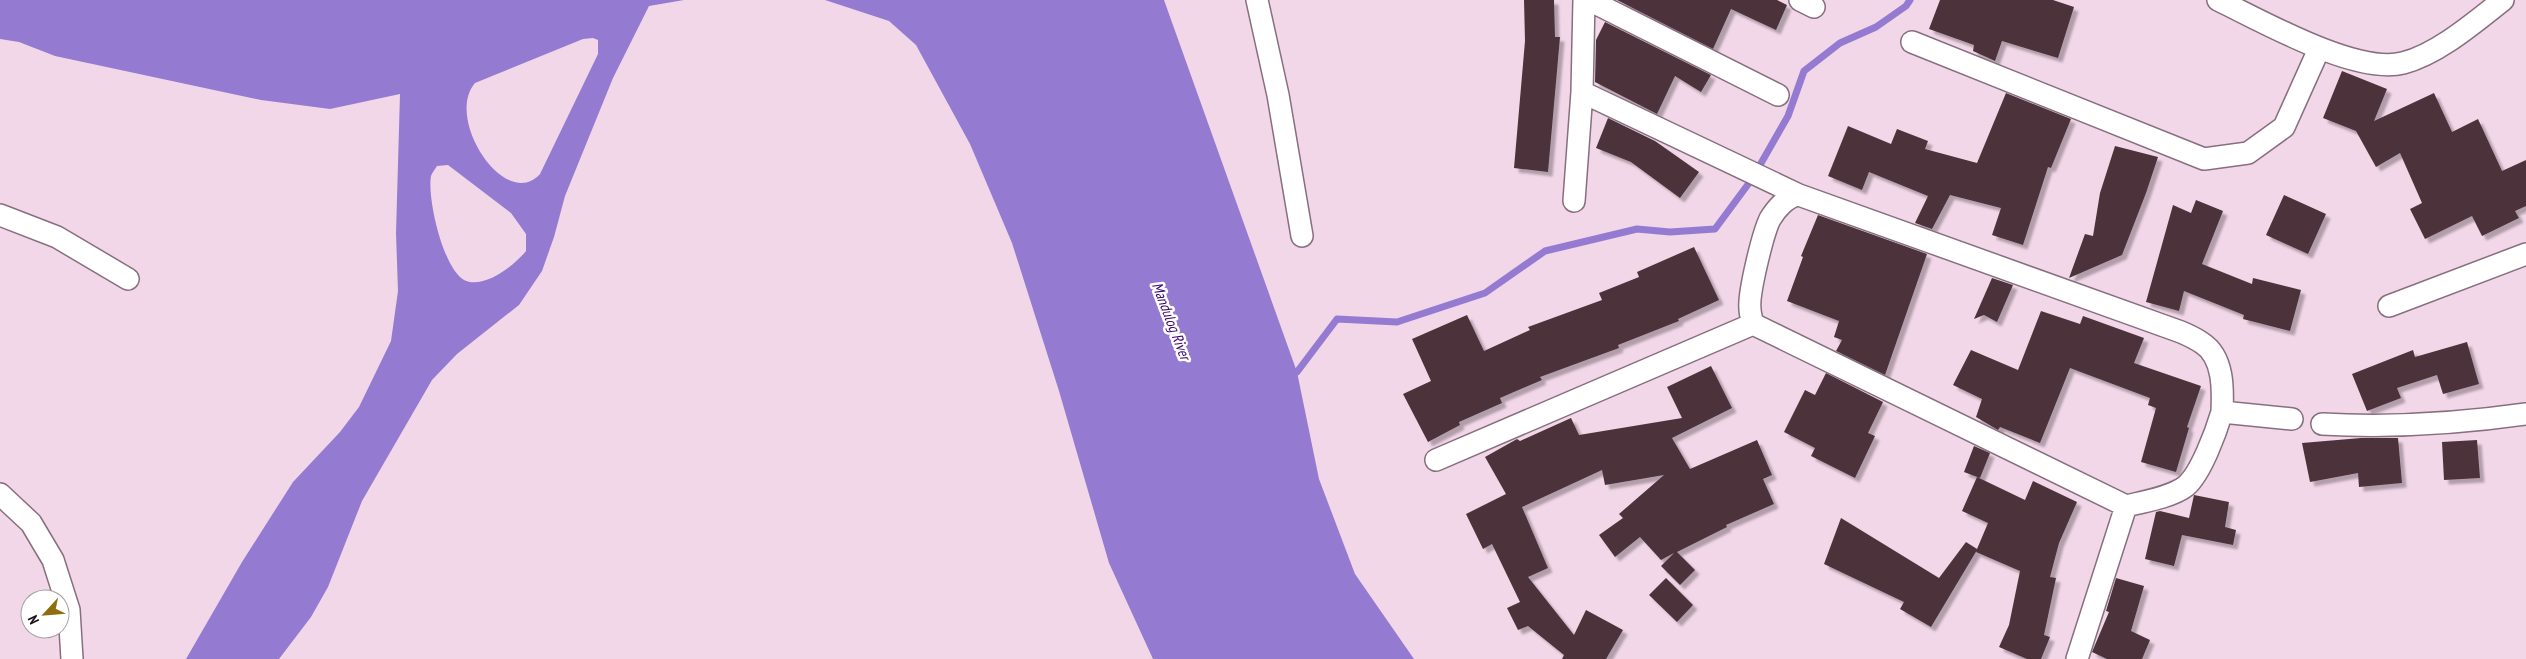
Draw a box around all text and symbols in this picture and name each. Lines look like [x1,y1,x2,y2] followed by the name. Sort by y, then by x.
[1148,279,1196,364] water label: Mandulog River
[20,589,70,639] north arrow
[24,612,43,627] text: N

